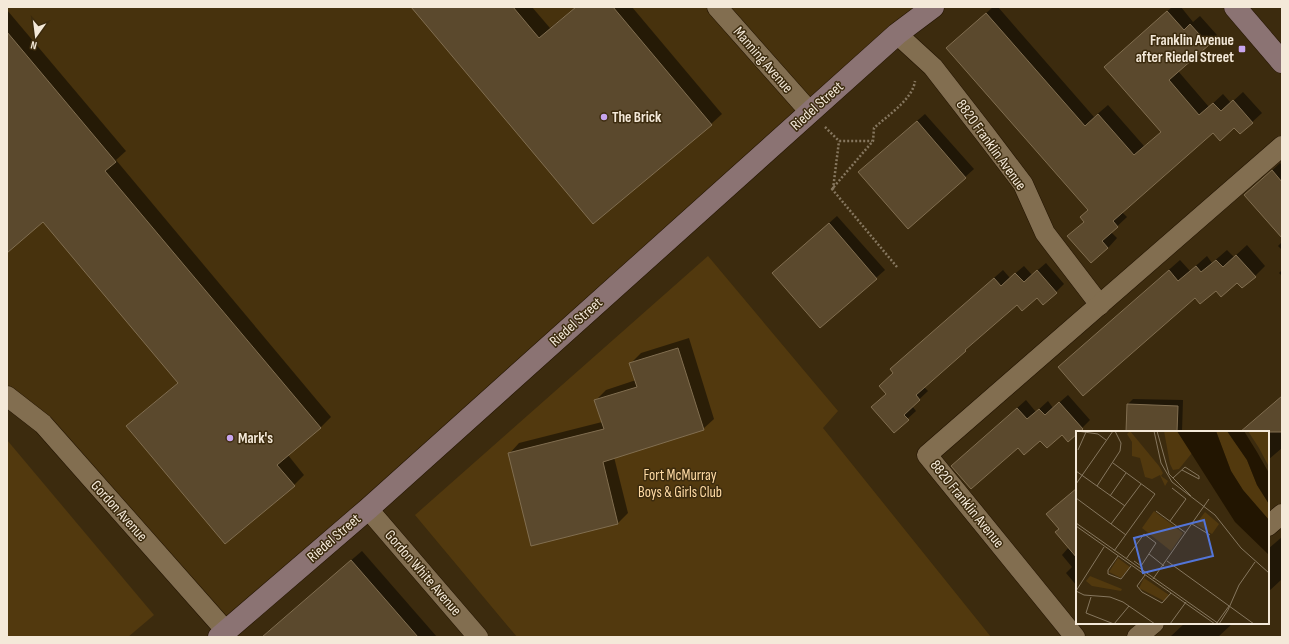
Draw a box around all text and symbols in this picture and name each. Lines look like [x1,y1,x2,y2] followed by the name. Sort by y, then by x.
[16,16,56,56] north arrow
[729,23,797,97] street label: Manning Avenue
[1136,31,1234,67] place label: Franklin Avenue after Riedel Street
[29,38,38,52] text: N
[1237,44,1247,54] marker: Franklin Avenue after Riedel Street
[787,77,848,135] street label: Riedel Street
[952,96,1030,194] street label: 8820 Franklin Avenue
[612,108,662,127] place label: The Brick
[599,112,609,122] marker: The Brick
[546,293,607,351] street label: Riedel Street
[238,429,273,448] place label: Mark's
[1076,431,1269,624] inset map
[225,433,235,443] marker: Mark's
[926,456,1008,552] street label: 8820 Franklin Avenue
[638,466,722,502] park label: Fort McMurray Boys & Girls Club
[87,476,151,546] street label: Gordon Avenue
[303,509,365,566] street label: Riedel Street
[381,526,465,620] street label: Gordon White Avenue

